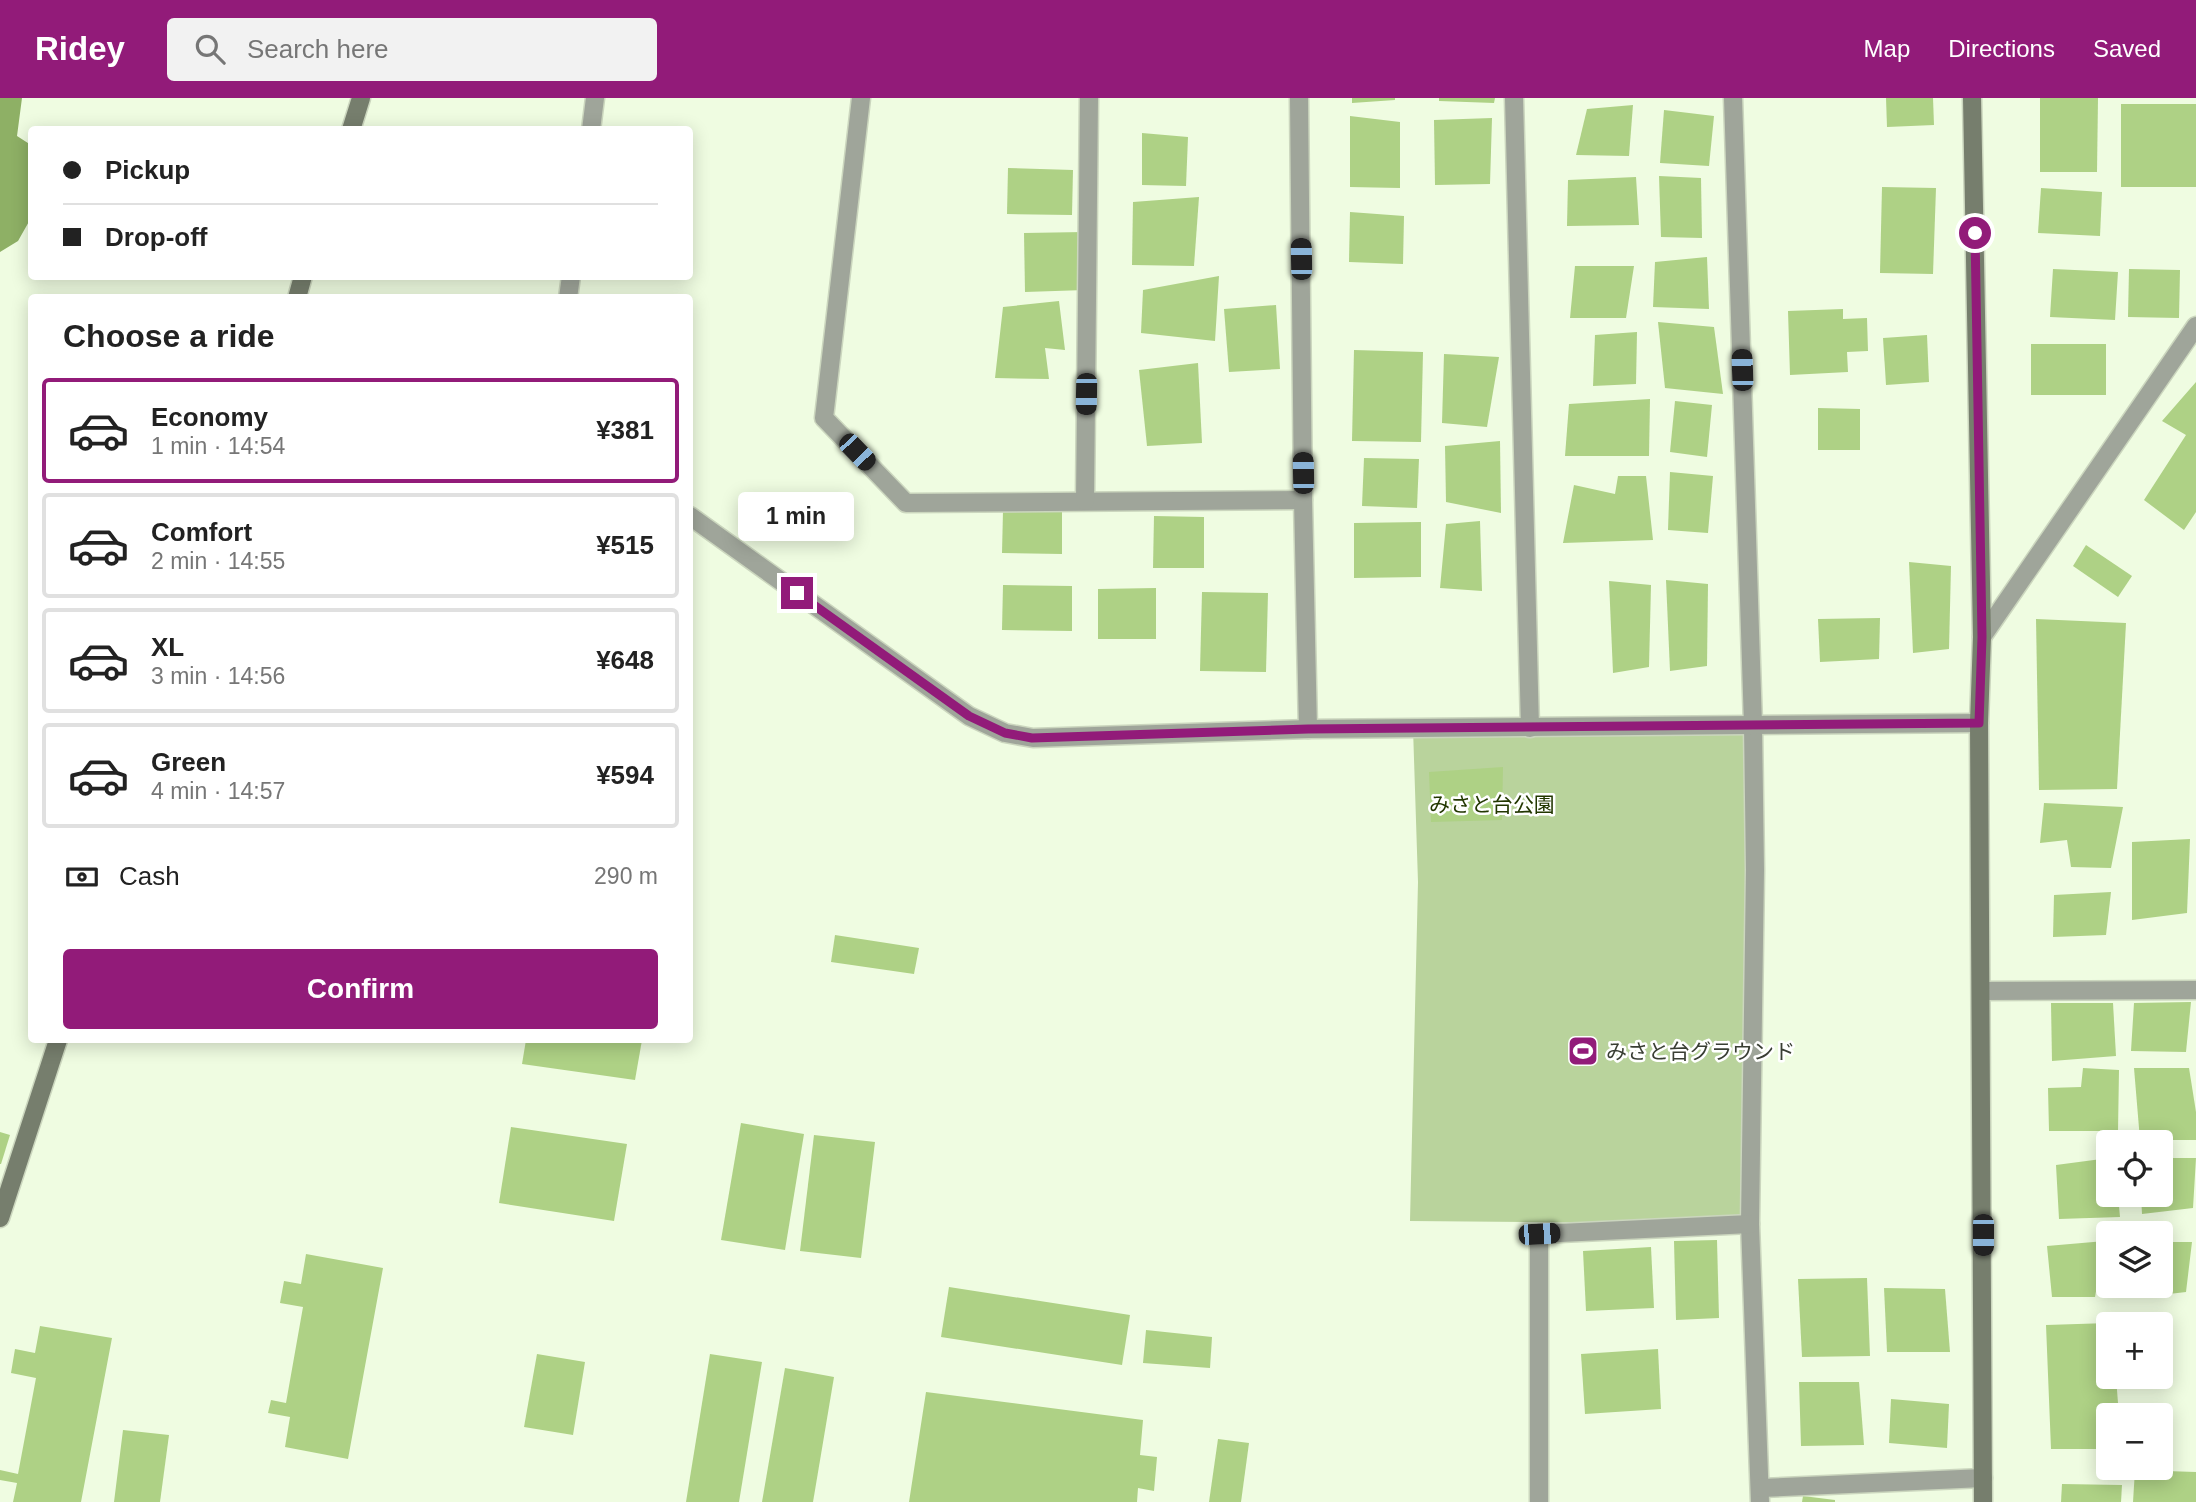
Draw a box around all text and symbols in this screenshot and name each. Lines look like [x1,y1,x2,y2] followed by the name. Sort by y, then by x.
[167,18,657,81] search box
[35,30,125,67] text: Ridey
[191,30,229,68] icon: search
[247,34,389,64] text: Search here
[1864,35,1910,62] text: Map
[1948,35,2055,62] text: Directions
[2093,35,2161,62] text: Saved
[105,155,190,185] text: Pickup
[1959,217,1991,249] route start
[105,222,208,252] text: Drop-off
[1291,238,1312,280] car
[63,318,275,354] text: Choose a ride
[1731,349,1754,391] car
[1076,373,1097,415] car
[67,399,130,462] icon: car
[151,402,268,432] text: Economy
[596,415,654,445] text: ¥381
[835,430,880,474] car
[151,433,285,459] text: 1 min · 14:54
[1293,452,1314,494] car
[739,491,855,540] callout: 1 min
[766,503,826,529] text: 1 min
[67,514,130,577] icon: car
[151,517,252,547] text: Comfort
[596,530,654,560] text: ¥515
[151,548,285,574] text: 2 min · 14:55
[781,577,813,609] route end
[67,629,130,692] icon: car
[151,632,184,662] text: XL
[596,645,654,675] text: ¥648
[151,663,285,689] text: 3 min · 14:56
[67,744,130,807] icon: car
[151,747,226,777] text: Green
[596,760,654,790] text: ¥594
[151,778,285,804] text: 4 min · 14:57
[1429,793,1555,816] park label: みさと台公園
[63,858,101,896] icon: cash
[119,861,180,891] text: Cash
[594,863,658,889] text: 290 m
[63,949,658,1029] button: Confirm
[1566,1034,1600,1068] sports icon: みさと台グラウンド
[1606,1040,1795,1063] place label: みさと台グラウンド
[2096,1130,2173,1480] map controls
[2096,1130,2173,1207] button: locate
[1973,1214,1994,1256] car
[2096,1221,2173,1298] button: layers
[1518,1222,1561,1246] car
[2096,1312,2173,1389] button: +
[2096,1403,2173,1480] button: −

